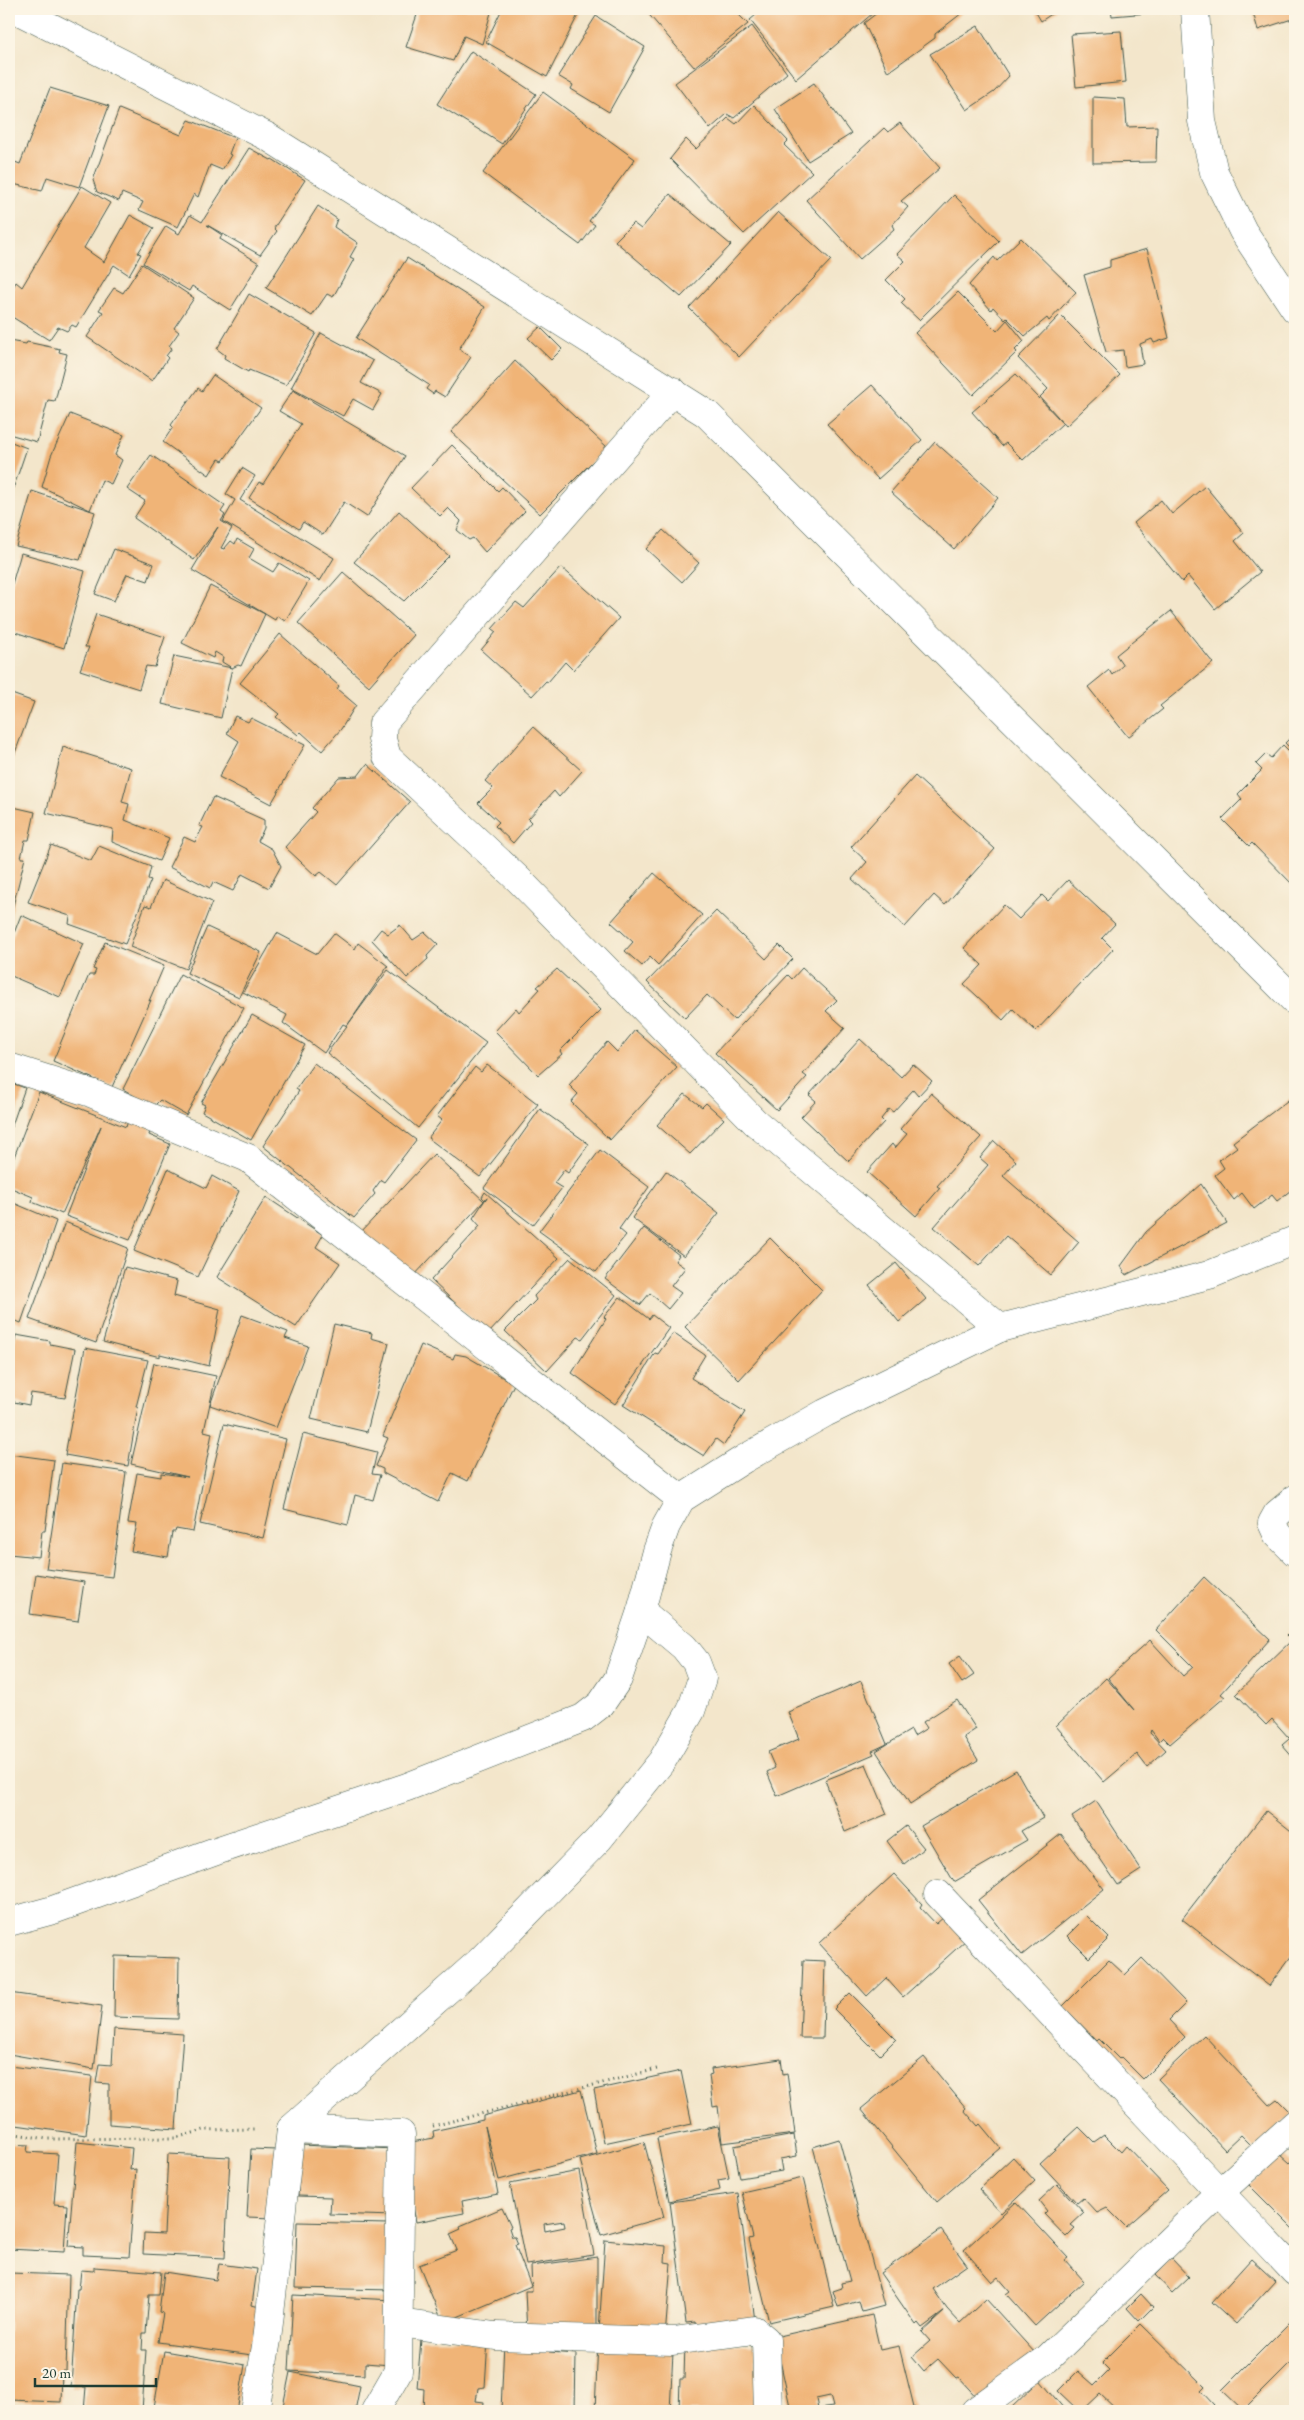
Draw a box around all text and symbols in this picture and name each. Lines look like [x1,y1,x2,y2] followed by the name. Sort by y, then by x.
[35,2355,156,2387] scale bar
[42,2363,71,2382] text: 20 m

